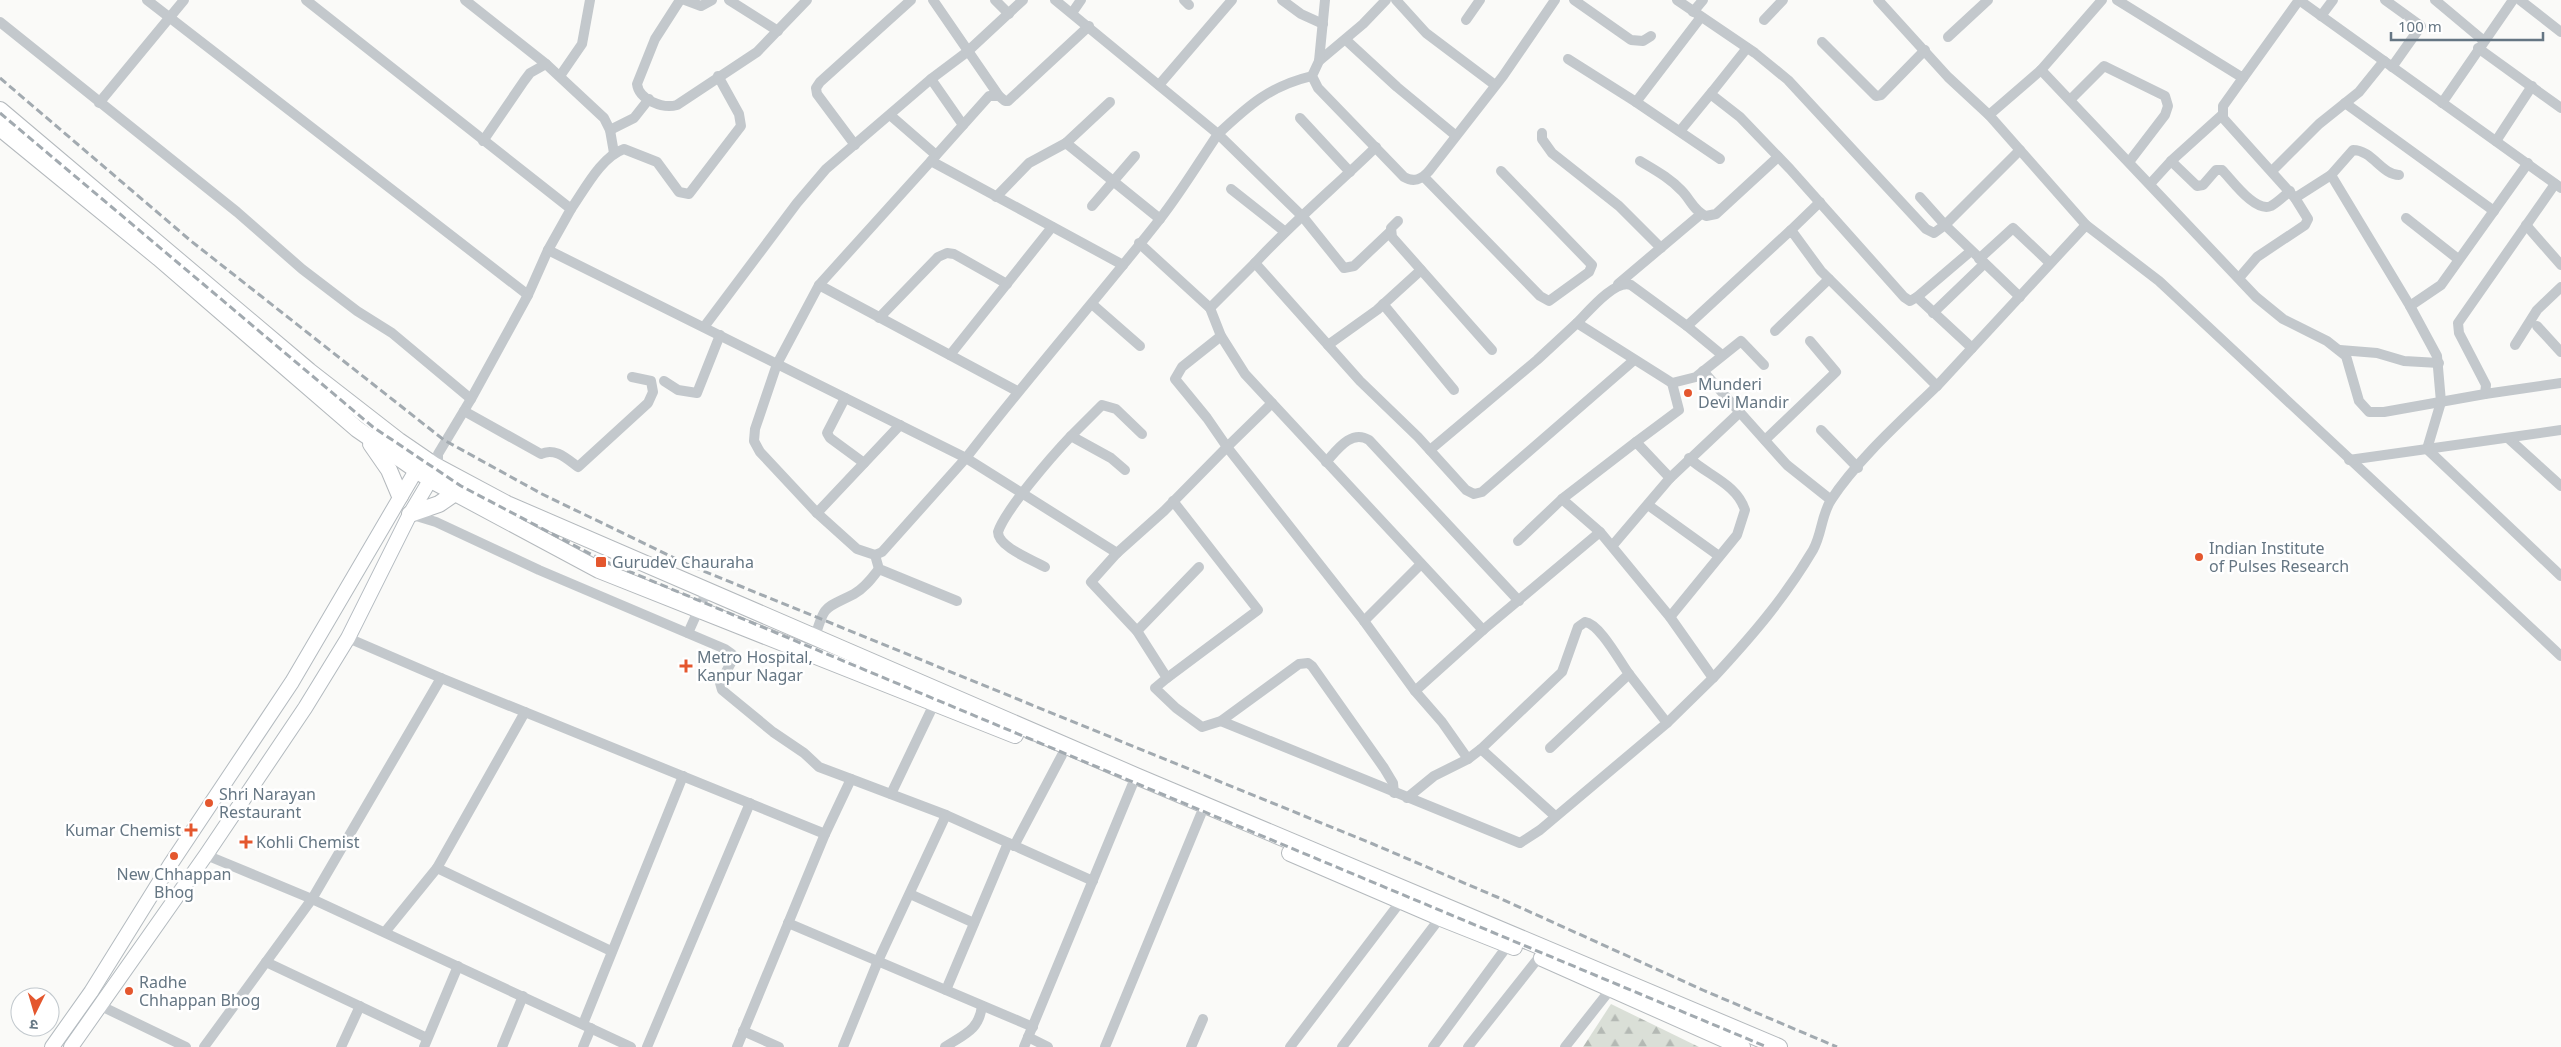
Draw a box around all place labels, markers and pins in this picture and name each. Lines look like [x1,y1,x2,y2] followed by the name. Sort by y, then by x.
[1698,373,1789,413] place label: Munderi Devi Mandir
[1682,387,1694,399] marker: Munderi Devi Mandir
[2209,537,2349,577] place label: Indian Institute of Pulses Research
[612,551,754,573] place label: Gurudev Chauraha
[2193,551,2205,563] marker: Indian Institute of Pulses Research
[594,555,608,569] marker: Gurudev Chauraha
[697,646,813,686] place label: Metro Hospital, Kanpur Nagar
[679,659,693,673] marker: Metro Hospital, Kanpur Nagar
[219,783,316,823] place label: Shri Narayan Restaurant
[203,797,215,809] marker: Shri Narayan Restaurant
[65,819,181,841] place label: Kumar Chemist
[185,824,197,836] marker: Kumar Chemist
[256,831,360,853] place label: Kohli Chemist
[240,836,252,848] marker: Kohli Chemist
[168,850,180,862] marker: New Chhappan Bhog
[116,863,232,903] place label: New Chhappan Bhog
[139,971,260,1011] place label: Radhe Chhappan Bhog
[123,985,135,997] marker: Radhe Chhappan Bhog

